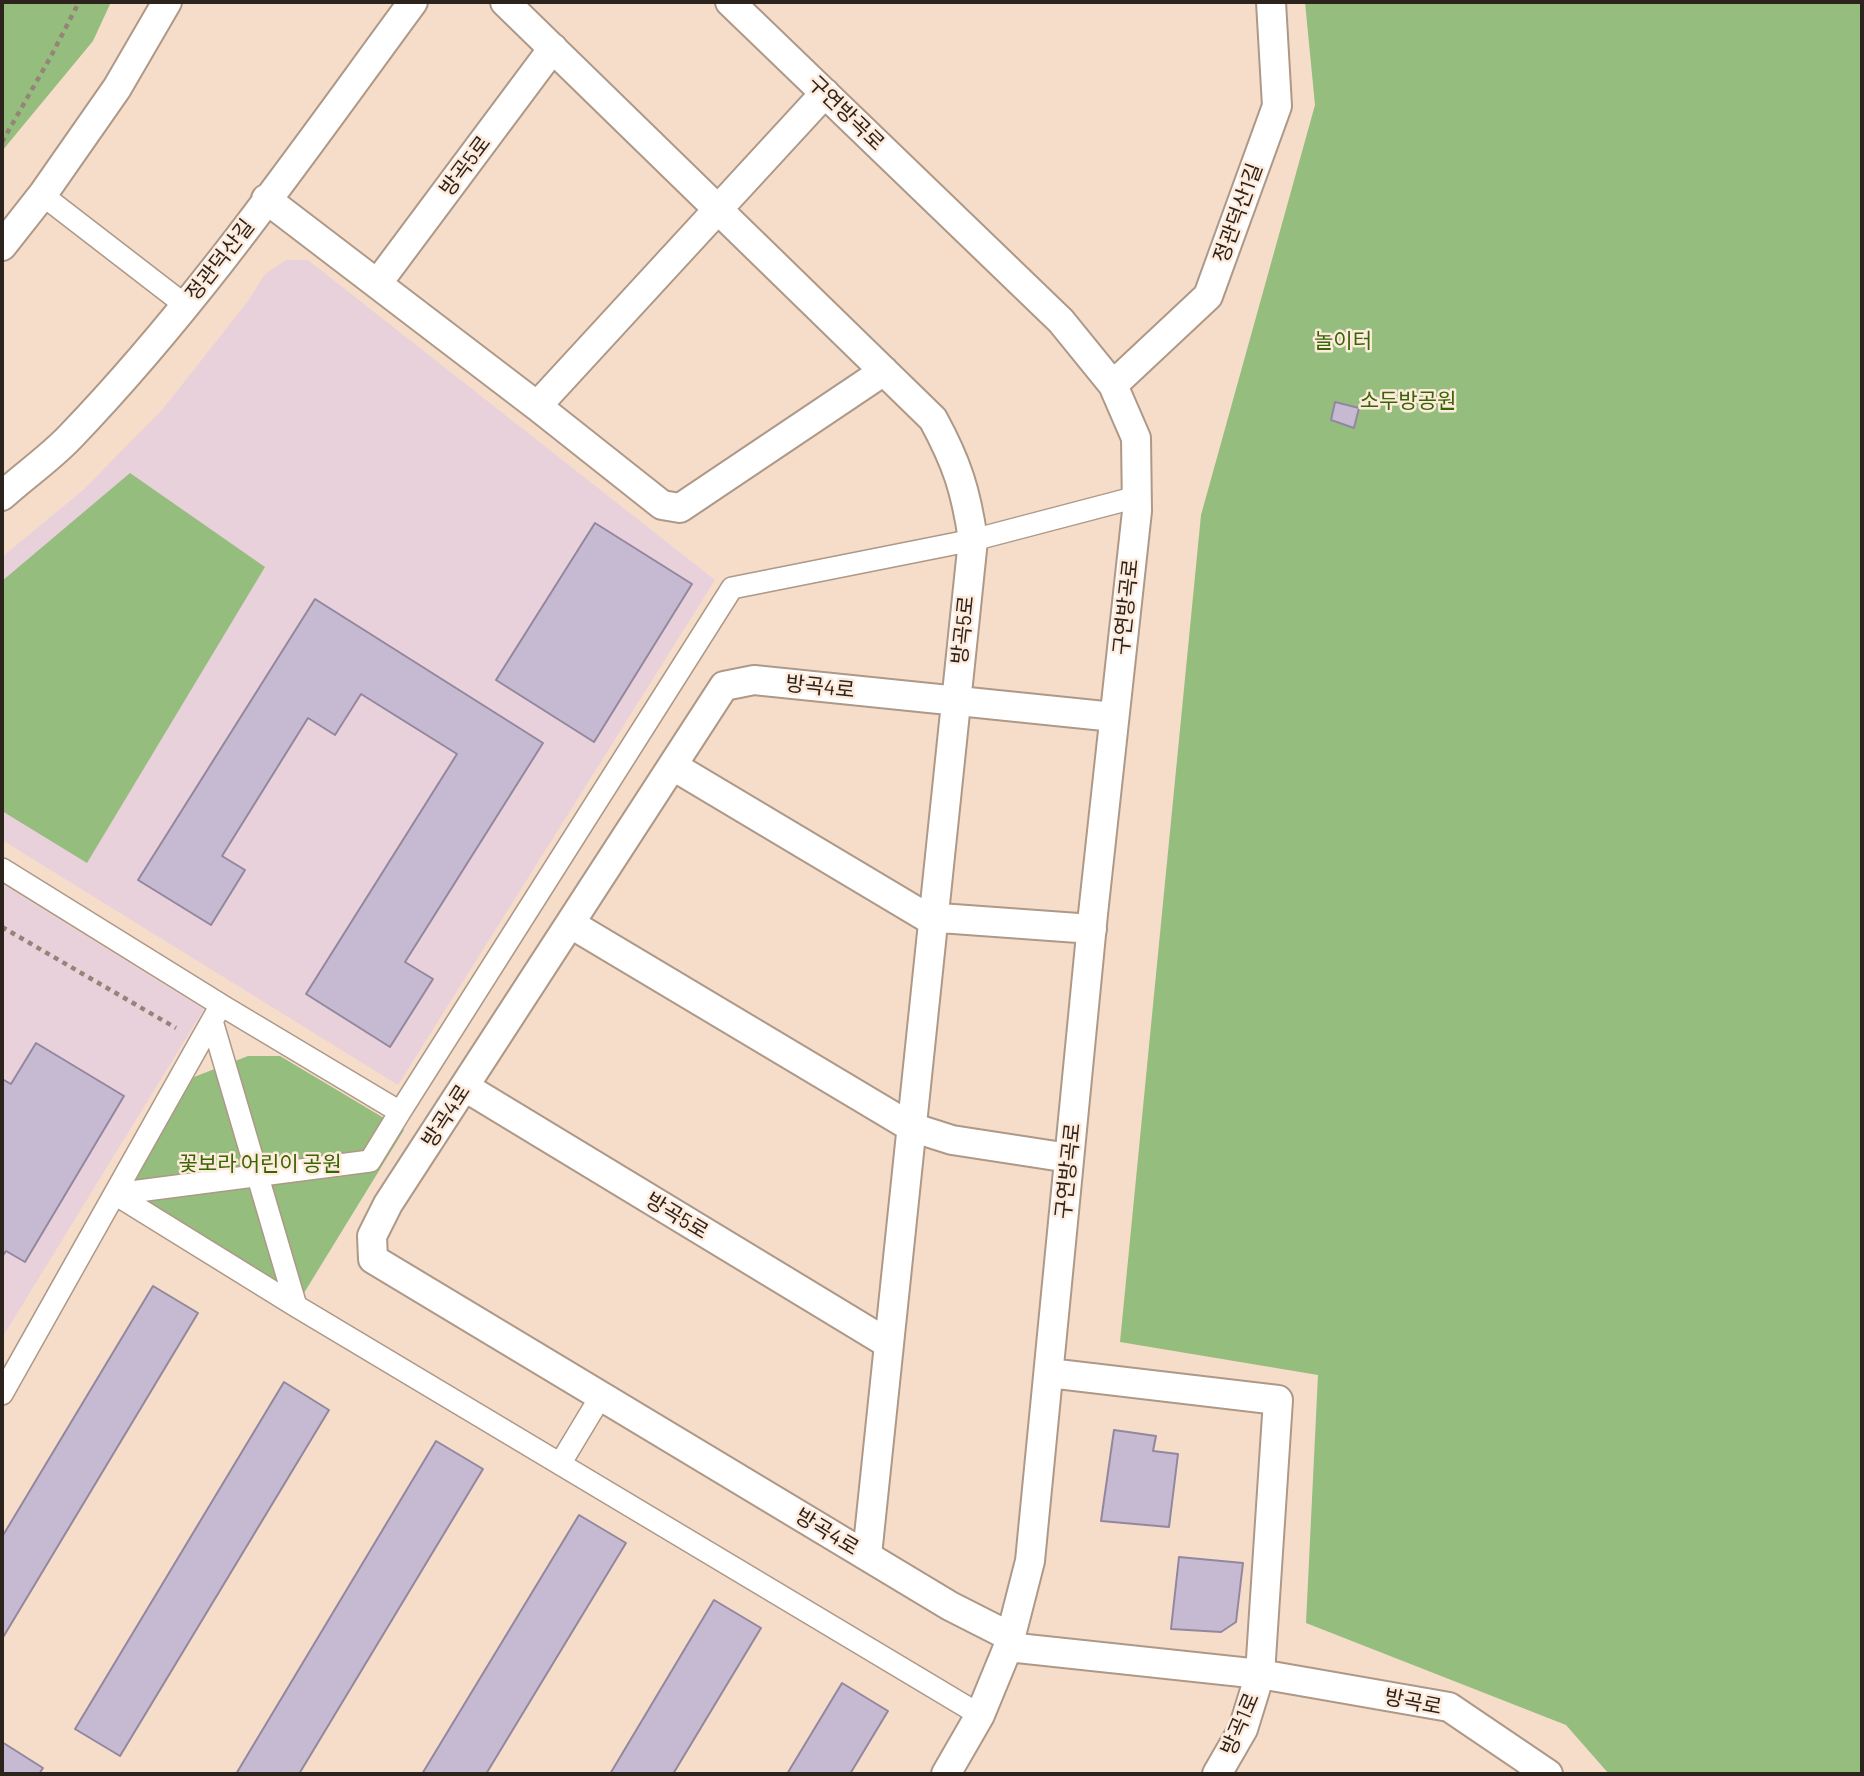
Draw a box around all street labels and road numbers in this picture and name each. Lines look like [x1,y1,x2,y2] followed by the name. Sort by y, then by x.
[803,70,889,156] street label: 구연방곡로
[434,131,496,201] street label: 방곡5로
[1208,160,1268,266] street label: 정관덕산1길
[180,214,260,306] street label: 정관덕산길
[1108,558,1144,656] street label: 구연방곡로
[947,594,979,666] street label: 방곡5로
[784,671,856,703] street label: 방곡4로
[416,1080,476,1152] street label: 방곡4로
[1050,1122,1086,1220] street label: 구연방곡로
[641,1187,713,1245] street label: 방곡5로
[791,1503,863,1561] street label: 방곡4로
[1382,1684,1444,1720] street label: 방곡로
[1216,1689,1264,1759] street label: 방곡1로

